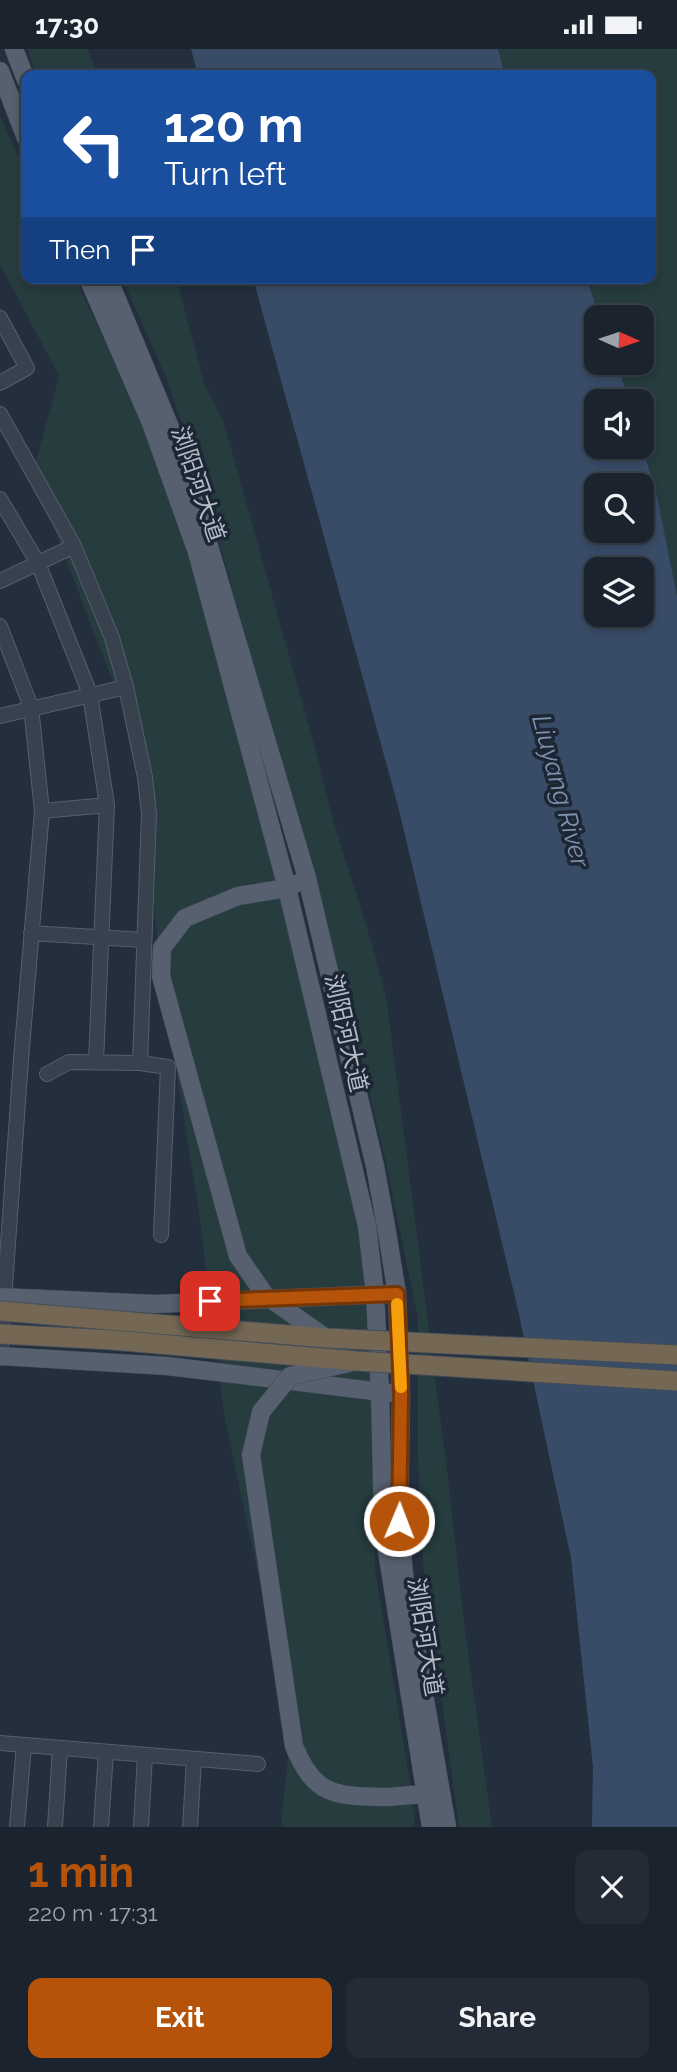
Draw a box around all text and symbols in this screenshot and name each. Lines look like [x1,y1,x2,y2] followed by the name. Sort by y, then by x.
[35,10,99,40] text: 17:30
[164,96,303,153] text: 120 m
[49,98,140,189] icon: left
[164,155,286,192] text: Turn left
[124,231,162,269] icon: arrive
[49,235,110,265] text: Then
[584,305,654,375] north arrow
[584,305,654,627] map controls
[584,389,654,459] button: sound
[165,422,232,545] street label: 浏阳河大道
[584,473,654,543] button: search
[584,557,654,627] button: layers
[526,712,596,871] water label: Liuyang River
[319,971,374,1095] street label: 浏阳河大道
[180,1271,240,1331] pin
[191,1282,229,1320] icon: arrive
[362,1484,436,1558] position arrow
[402,1575,449,1698] street label: 浏阳河大道
[28,1848,134,1897] text: 1 min
[575,1850,649,1924] button: close
[28,1899,158,1926] text: 220 m · 17:31
[28,1978,332,2058] button: Exit
[346,1978,649,2058] button: Share

